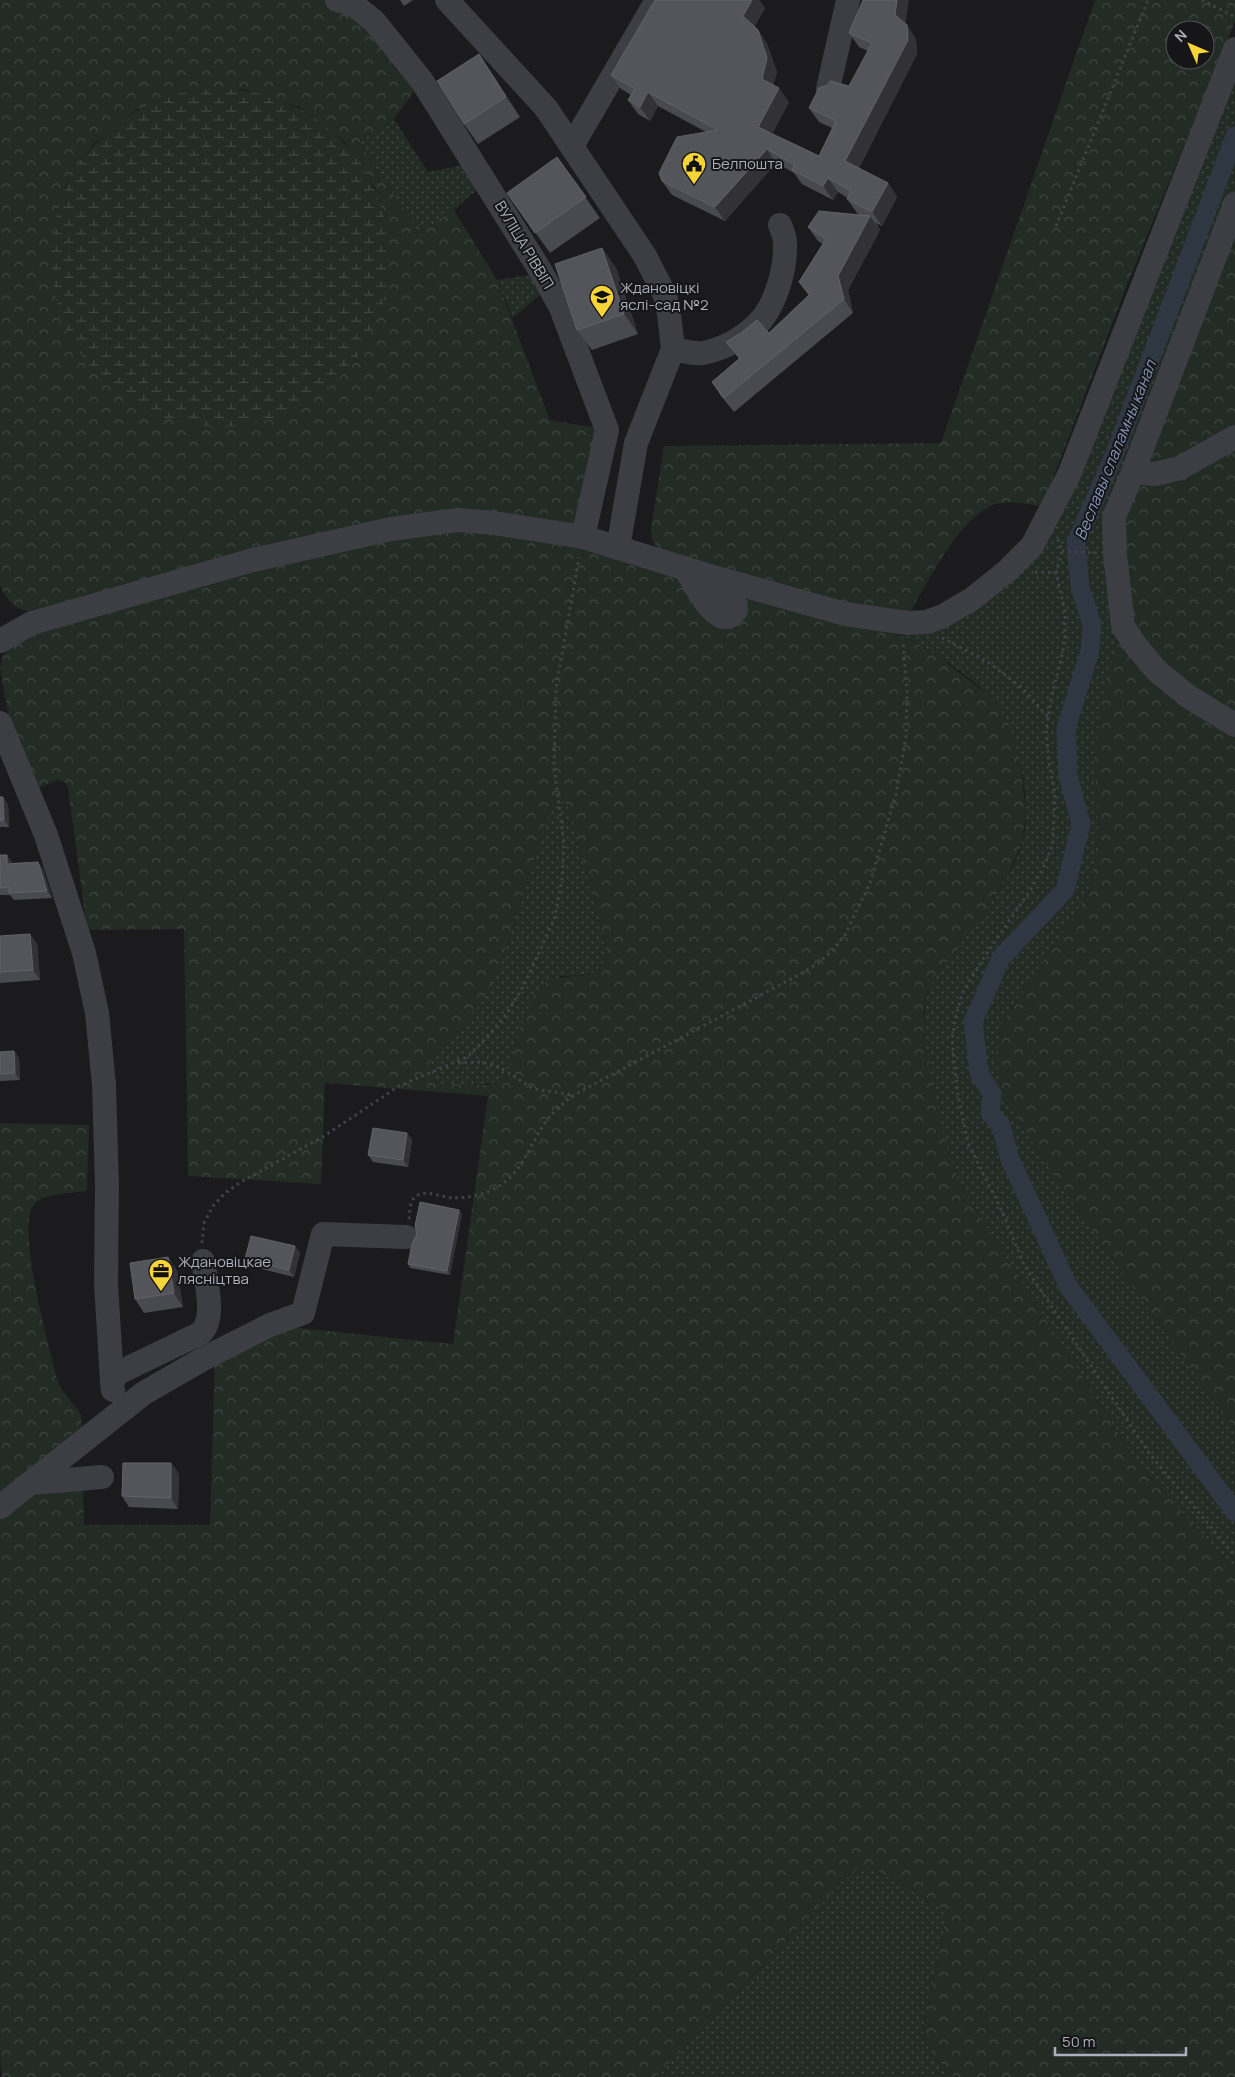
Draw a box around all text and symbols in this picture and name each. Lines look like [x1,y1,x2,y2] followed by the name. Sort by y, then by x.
[1165,20,1215,70] north arrow
[1170,25,1191,46] text: N
[681,151,707,185] public building icon: Белпошта
[712,153,783,174] place label: Белпошта
[490,197,559,293] street label: ВУЛІЦА РІВВІП
[620,277,709,315] place label: Ждановіцкі яслі-сад №2
[589,284,615,318] school or university icon: Ждановіцкі яслі-сад №2
[1069,355,1162,543] water label: Веславы слаламны канал
[178,1251,271,1289] place label: Ждановіцкае лясніцтва
[148,1258,174,1292] office icon: Ждановіцкае лясніцтва
[1055,2024,1186,2056] scale bar
[1062,2031,1096,2052] text: 50 m

